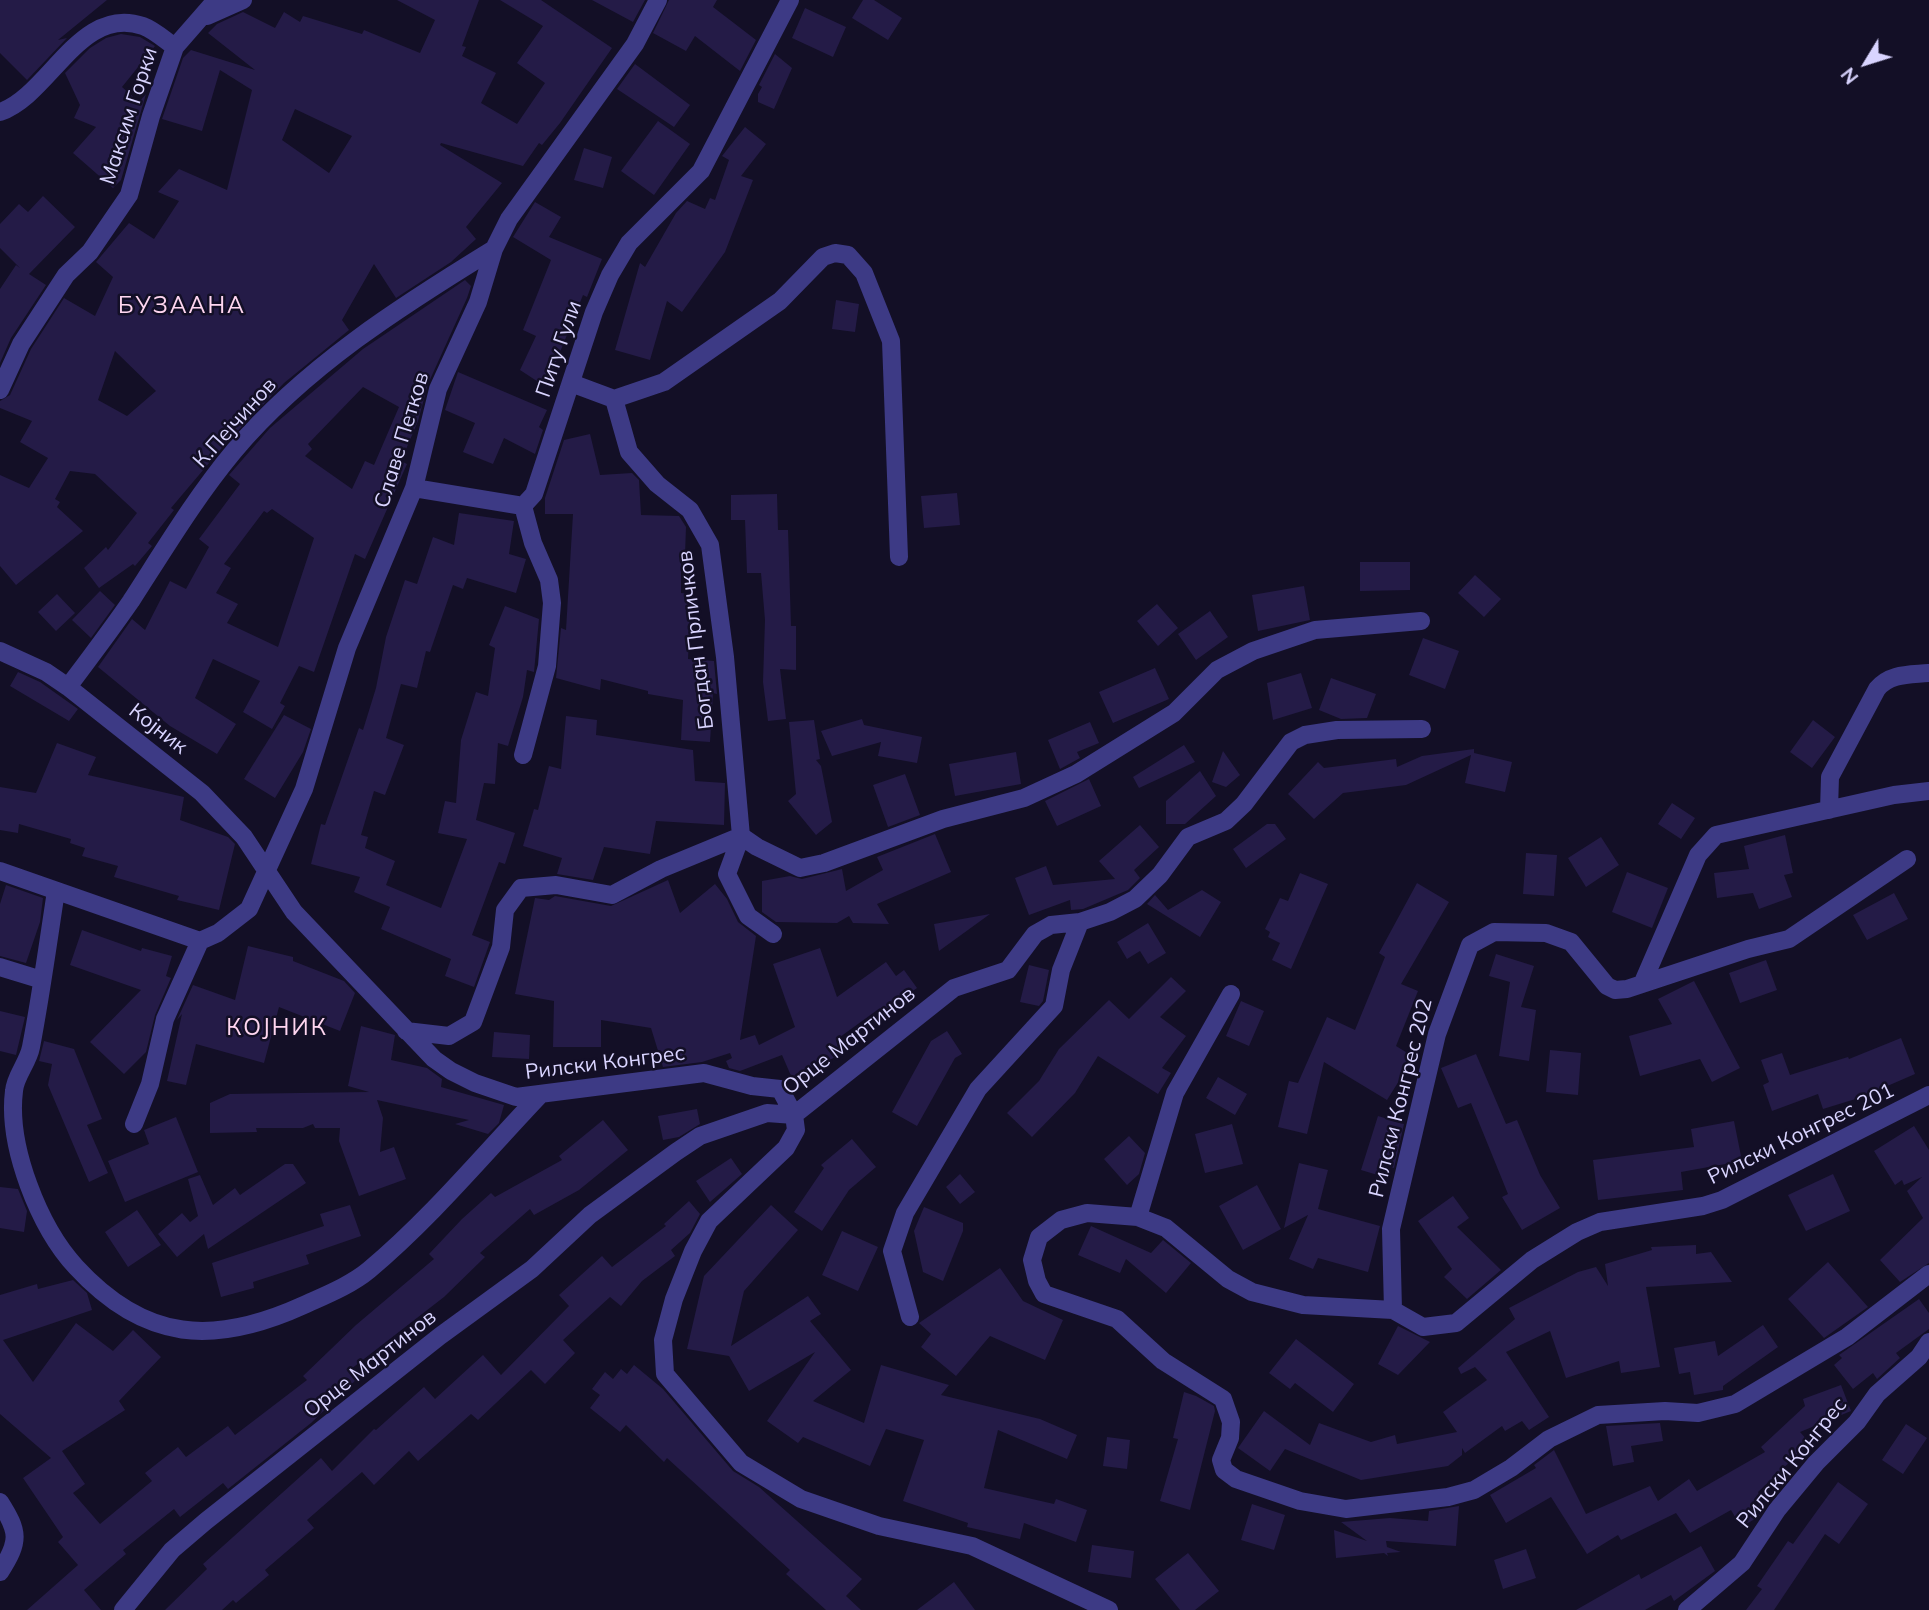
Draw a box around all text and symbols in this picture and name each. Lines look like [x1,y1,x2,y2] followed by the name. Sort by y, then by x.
[1831,28,1901,98] north arrow
[95,44,163,188] street label: Максим Горки
[1836,63,1863,89] text: N
[119,292,245,320] district label: БУЗААНА
[531,297,587,401] street label: Питу Гули
[369,369,435,511] street label: Славе Петков
[188,373,282,473] street label: К.Пејчинов
[673,549,719,731] street label: Богдан Прличков
[124,698,192,760] street label: Којник
[778,981,920,1101] street label: Орце Мартинов
[1364,996,1438,1200] street label: Рилски Конгрес 202
[227,1014,327,1042] district label: КОЈНИК
[524,1041,686,1085] street label: Рилски Конгрес
[1704,1078,1898,1190] street label: Рилски Конгрес 201
[299,1304,441,1424] street label: Орце Мартинов
[1732,1393,1852,1533] street label: Рилски Конгрес

